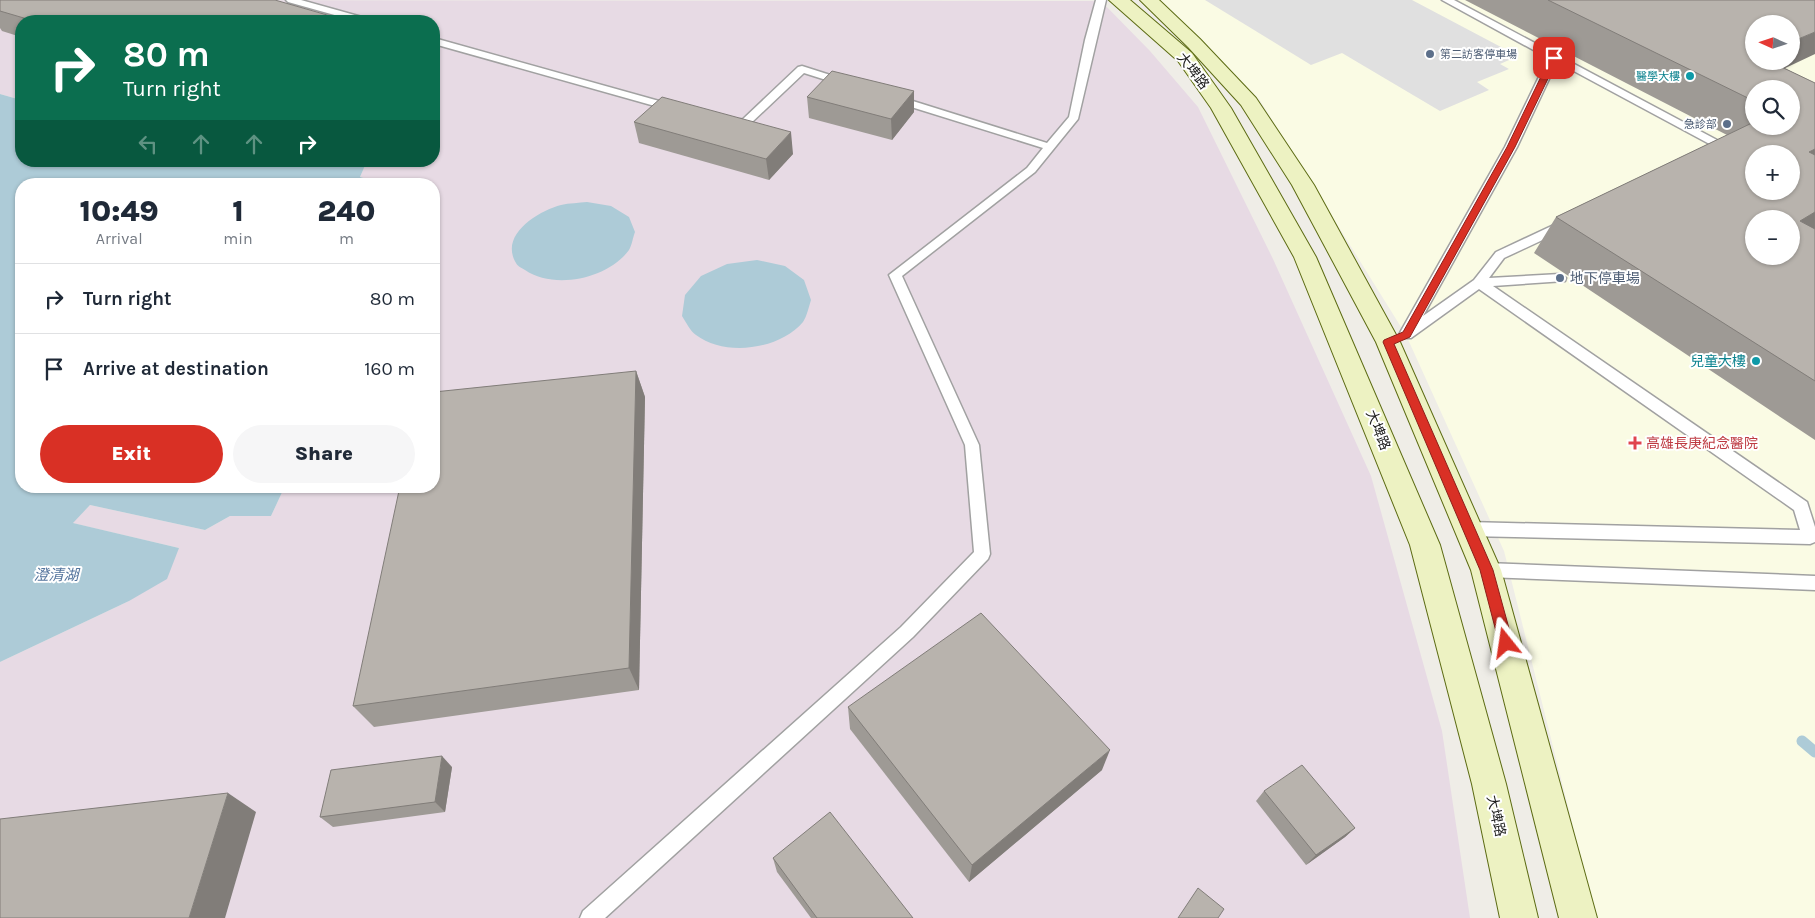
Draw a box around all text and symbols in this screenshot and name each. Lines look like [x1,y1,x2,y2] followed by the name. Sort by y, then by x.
[1745,15,1800,70] north arrow
[1745,15,1800,265] map controls
[123,34,210,75] text: 80 m
[40,35,105,100] icon: right
[1533,37,1575,79] pin
[1540,44,1568,72] icon: arrive
[1424,48,1436,60] marker: 第二訪客停車場
[1440,48,1517,61] place label: 第二訪客停車場
[1173,49,1213,93] street label: 大埤路
[1636,70,1680,83] place label: 醫學大樓
[1684,70,1696,82] marker: 醫學大樓
[123,76,221,102] text: Turn right
[1745,80,1800,135] button: search
[1684,118,1717,131] place label: 急診部
[1721,118,1733,130] marker: 急診部
[134,130,162,158] icon: left
[187,130,215,158] icon: ahead
[240,130,268,158] icon: ahead
[293,130,321,158] icon: right
[1745,145,1800,200] button: +
[80,193,159,229] text: 10:49
[232,193,244,229] text: 1
[317,193,375,229] text: 240
[1745,210,1800,265] button: −
[96,229,143,248] text: Arrival
[223,229,253,248] text: min
[339,229,354,248] text: m
[1570,270,1640,287] place label: 地下停車場
[1554,272,1566,284] marker: 地下停車場
[40,285,68,313] icon: right
[83,288,172,310] text: Turn right
[370,288,415,310] text: 80 m
[1690,353,1746,370] place label: 兒童大樓
[40,355,68,383] icon: arrive
[1750,355,1762,367] marker: 兒童大樓
[83,358,269,380] text: Arrive at destination
[364,358,415,380] text: 160 m
[1362,407,1394,453] street label: 大埤路
[40,425,223,483] button: Exit
[233,425,415,483] button: Share
[1646,435,1758,452] place label: 高雄長庚紀念醫院
[1628,436,1642,450] marker: 高雄長庚紀念醫院
[33,566,80,584] water label: 澄清湖
[1479,616,1531,668] position arrow
[1483,794,1509,838] street label: 大埤路

